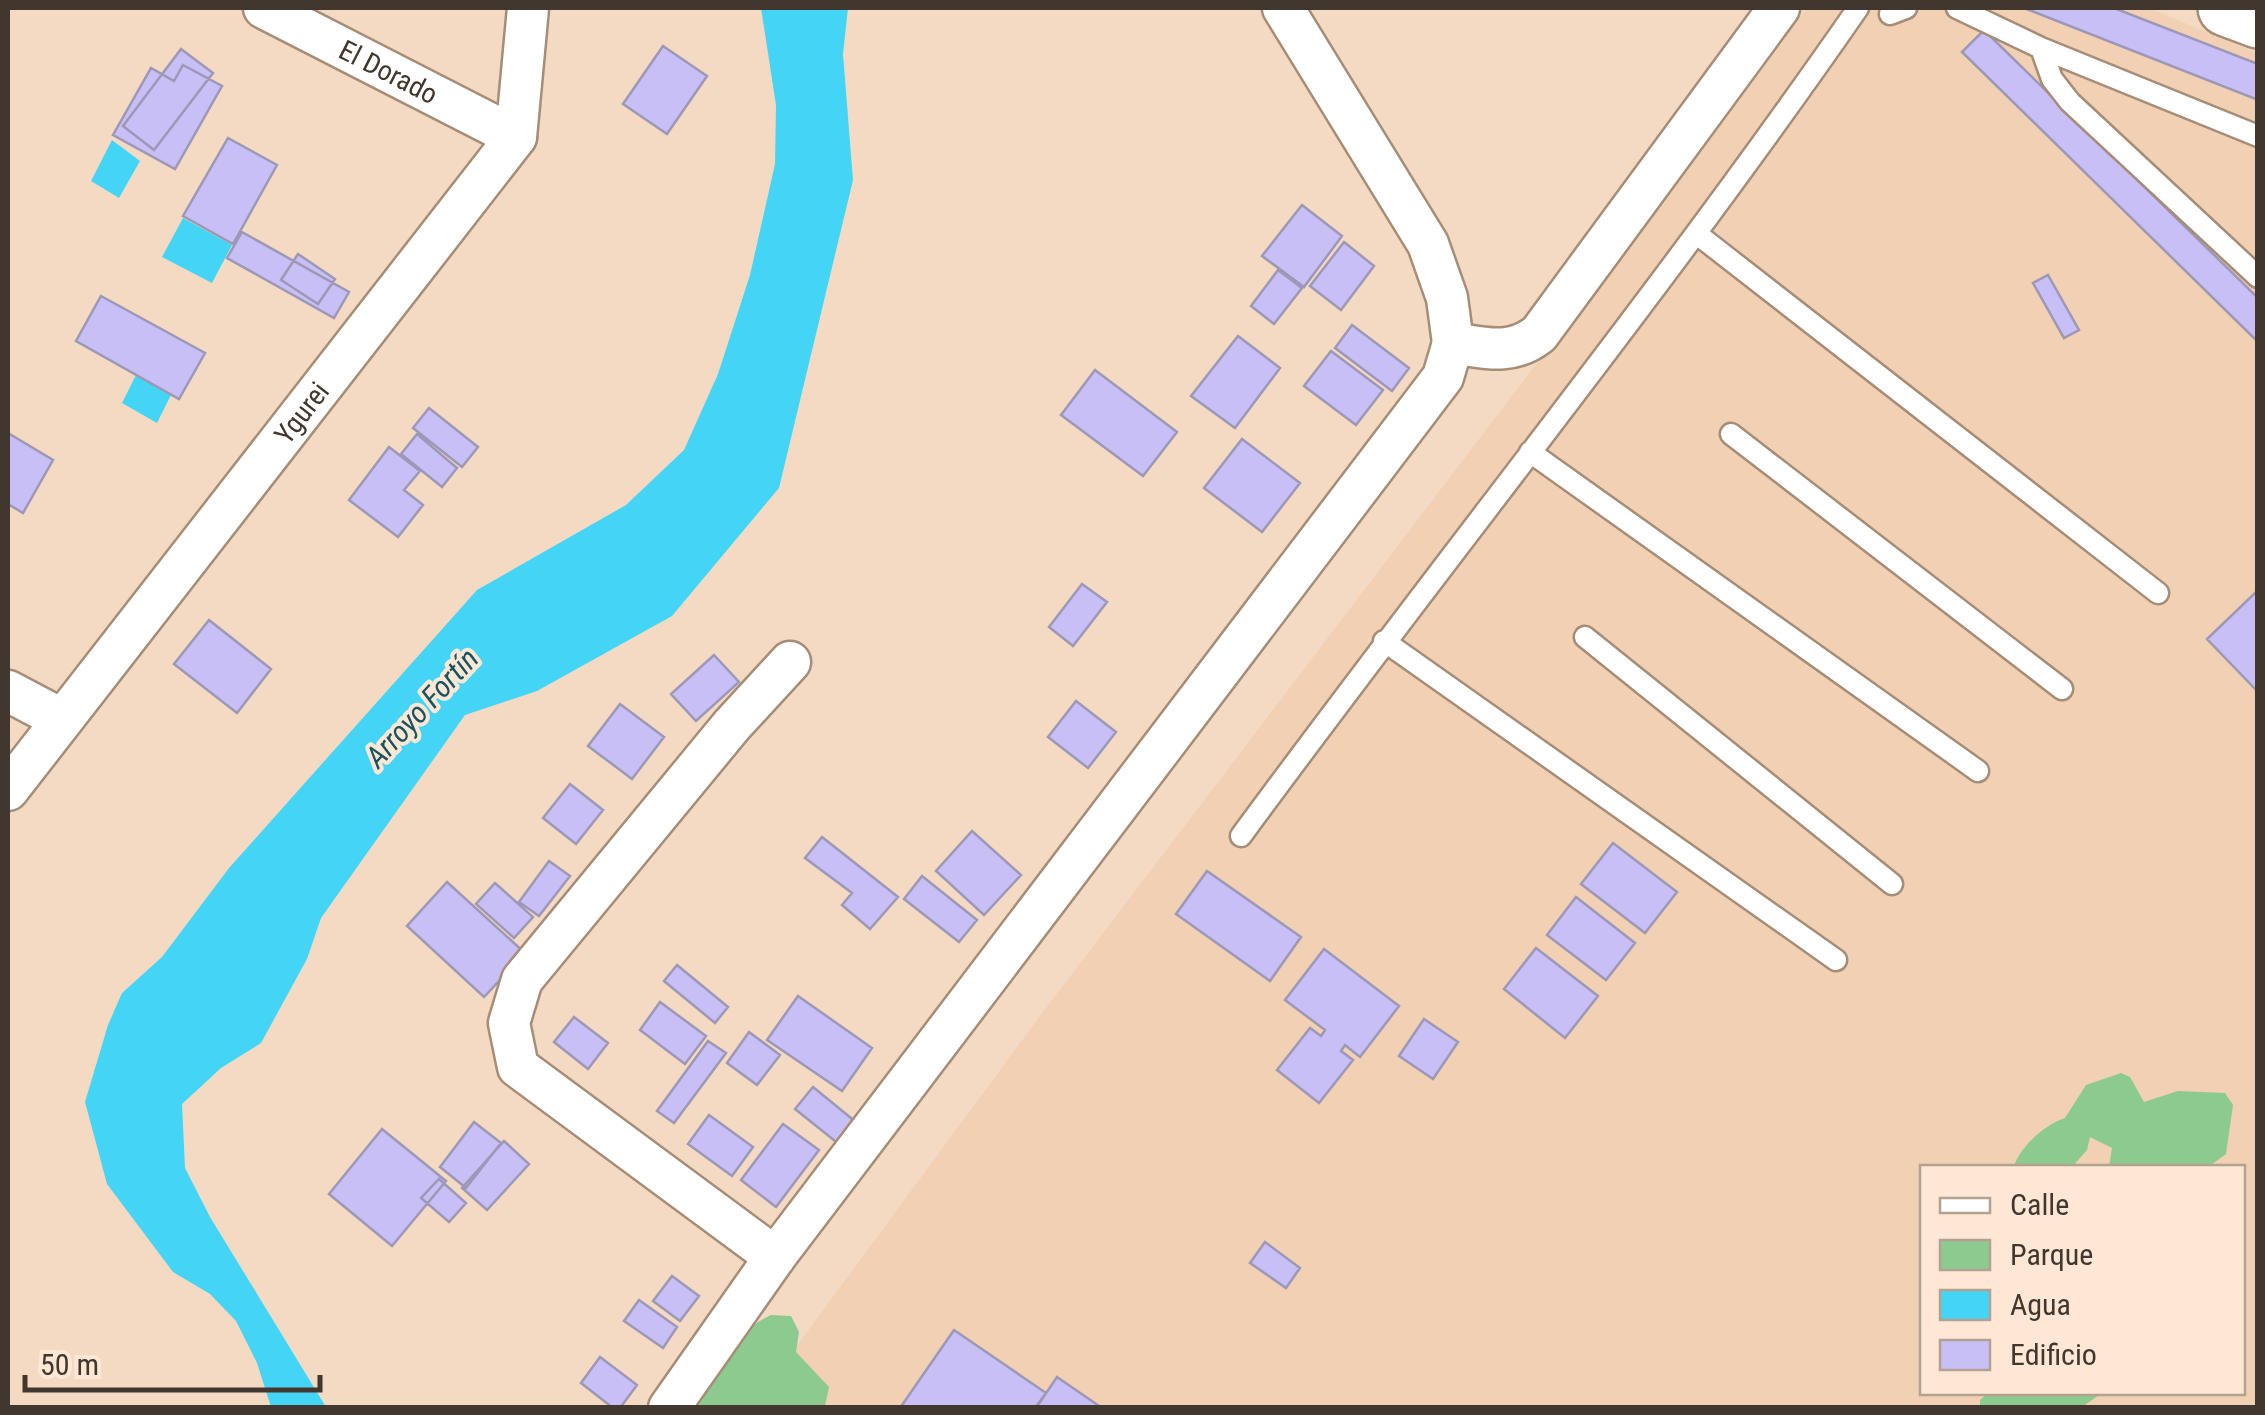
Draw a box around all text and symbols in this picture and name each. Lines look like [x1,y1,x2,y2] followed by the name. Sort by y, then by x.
[334,33,443,111] street label: El Dorado
[268,376,336,450] street label: Ygurei
[357,641,485,775] water label: Arroyo Fortín
[1920,1165,2245,1395] legend
[2010,1187,2069,1222] text: Calle
[2010,1237,2093,1272] text: Parque
[2010,1287,2071,1322] text: Agua
[25,1330,320,1392] scale bar
[2010,1337,2097,1372] text: Edificio
[40,1347,99,1382] text: 50 m

